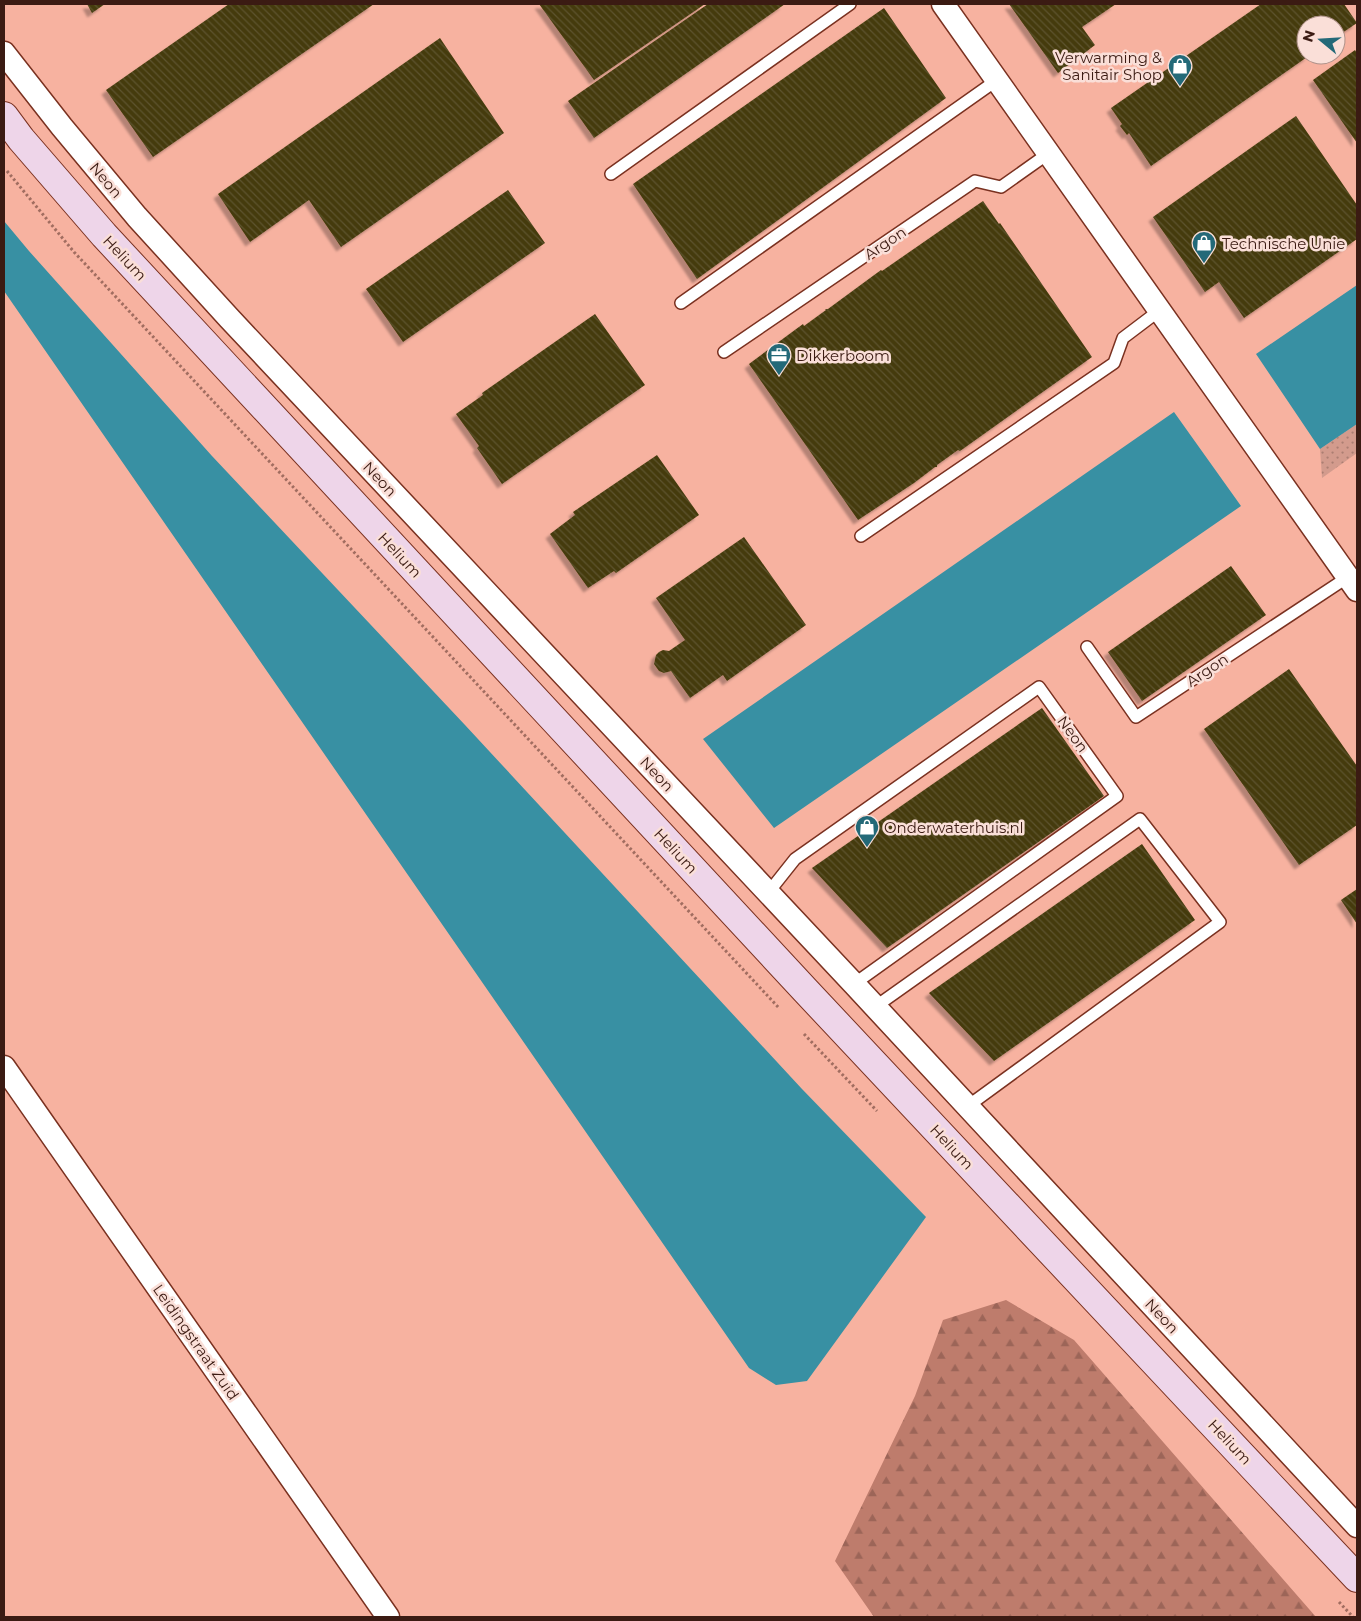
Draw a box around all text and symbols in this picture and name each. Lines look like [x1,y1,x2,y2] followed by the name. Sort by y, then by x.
[1296,15,1346,65] north arrow
[1298,28,1319,44] text: N
[1055,48,1162,84] place label: Verwarming & Sanitair Shop
[1167,53,1193,87] shop icon: Verwarming & Sanitair Shop
[86,158,126,202] street label: Neon
[860,222,910,264] street label: Argon
[1191,230,1217,264] shop icon: Technische Unie
[99,231,151,285] street label: Helium
[1222,234,1345,253] place label: Technische Unie
[766,342,792,376] office icon: Dikkerboom
[796,346,890,365] place label: Dikkerboom
[359,458,401,500] street label: Neon
[374,528,426,582] street label: Helium
[1182,649,1232,691] street label: Argon
[1053,712,1093,756] street label: Neon
[636,753,678,795] street label: Neon
[854,814,880,848] shop icon: Onderwaterhuis.nl
[884,818,1024,837] place label: Onderwaterhuis.nl
[650,824,702,878] street label: Helium
[926,1120,978,1174] street label: Helium
[149,1280,243,1404] street label: Leidingstraat Zuid
[1141,1295,1183,1337] street label: Neon
[1204,1415,1256,1469] street label: Helium

